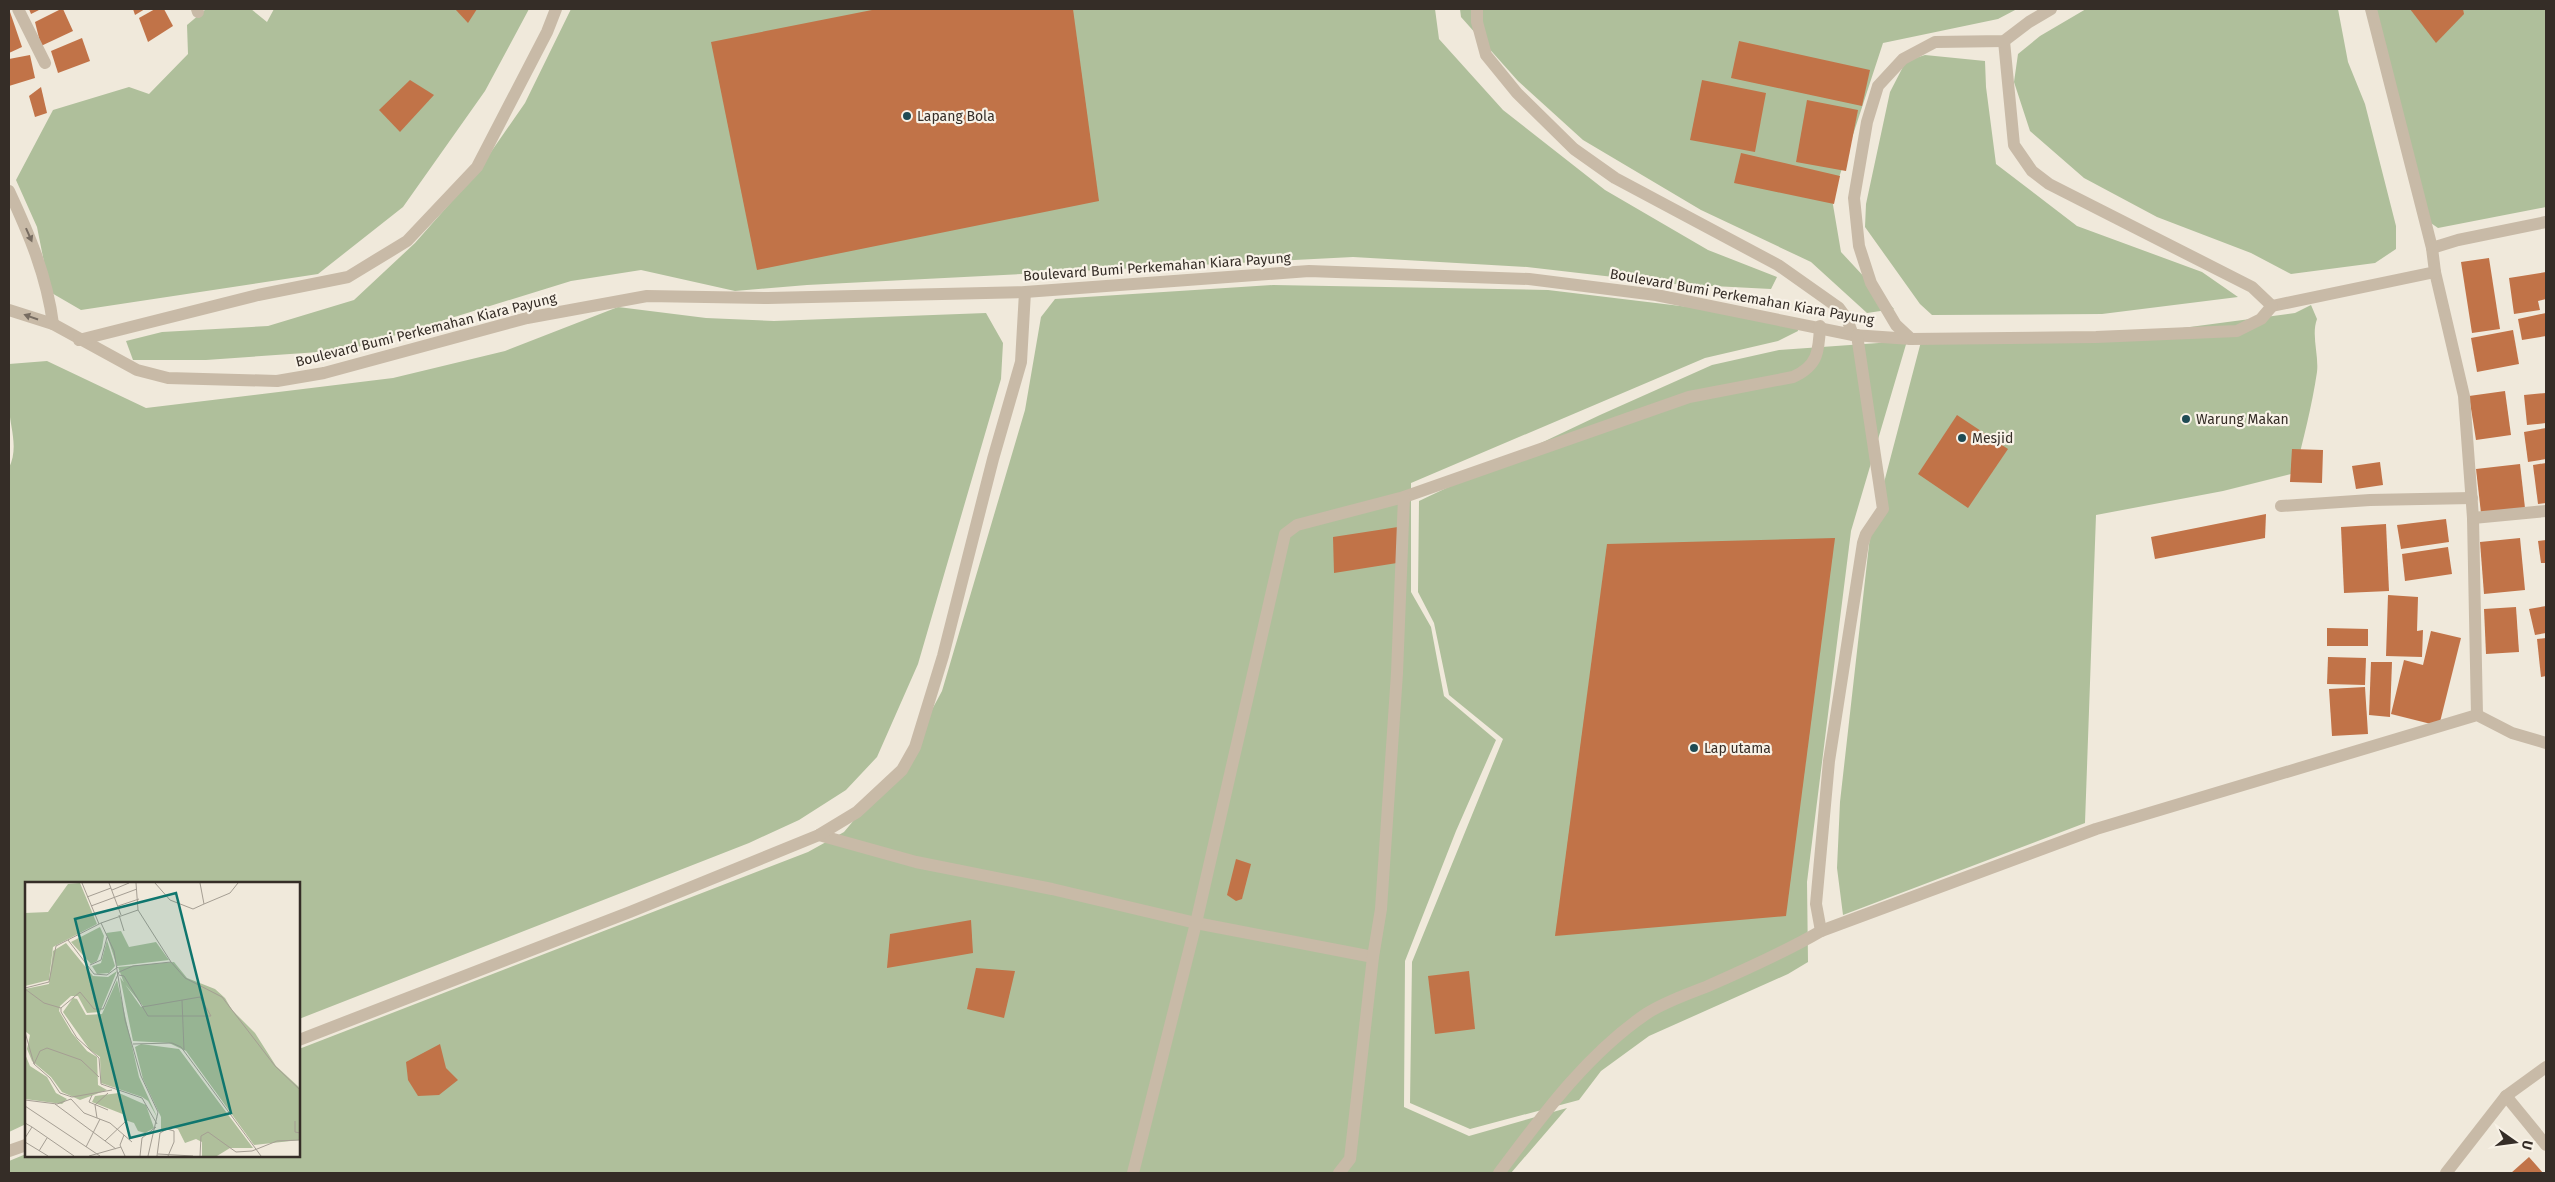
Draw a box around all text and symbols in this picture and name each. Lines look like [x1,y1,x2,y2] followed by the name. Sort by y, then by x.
[917,108,995,125] place label: Lapang Bola
[901,110,913,122] marker: Lapang Bola
[26,228,34,242] one-way arrow
[1023,249,1292,285] street label: Boulevard Bumi Perkemahan Kiara Payung
[1608,265,1876,329] street label: Boulevard Bumi Perkemahan Kiara Payung
[294,289,559,371] street label: Boulevard Bumi Perkemahan Kiara Payung
[23,313,38,321] one-way arrow
[2196,411,2289,428] place label: Warung Makan
[2180,413,2192,425] marker: Warung Makan
[1972,430,2013,447] place label: Mesjid
[1956,432,1968,444] marker: Mesjid
[1704,740,1771,757] place label: Lap utama
[1688,742,1700,754] marker: Lap utama
[25,882,300,1157] inset map
[2490,1117,2540,1167] north arrow
[2518,1139,2536,1152] text: U

